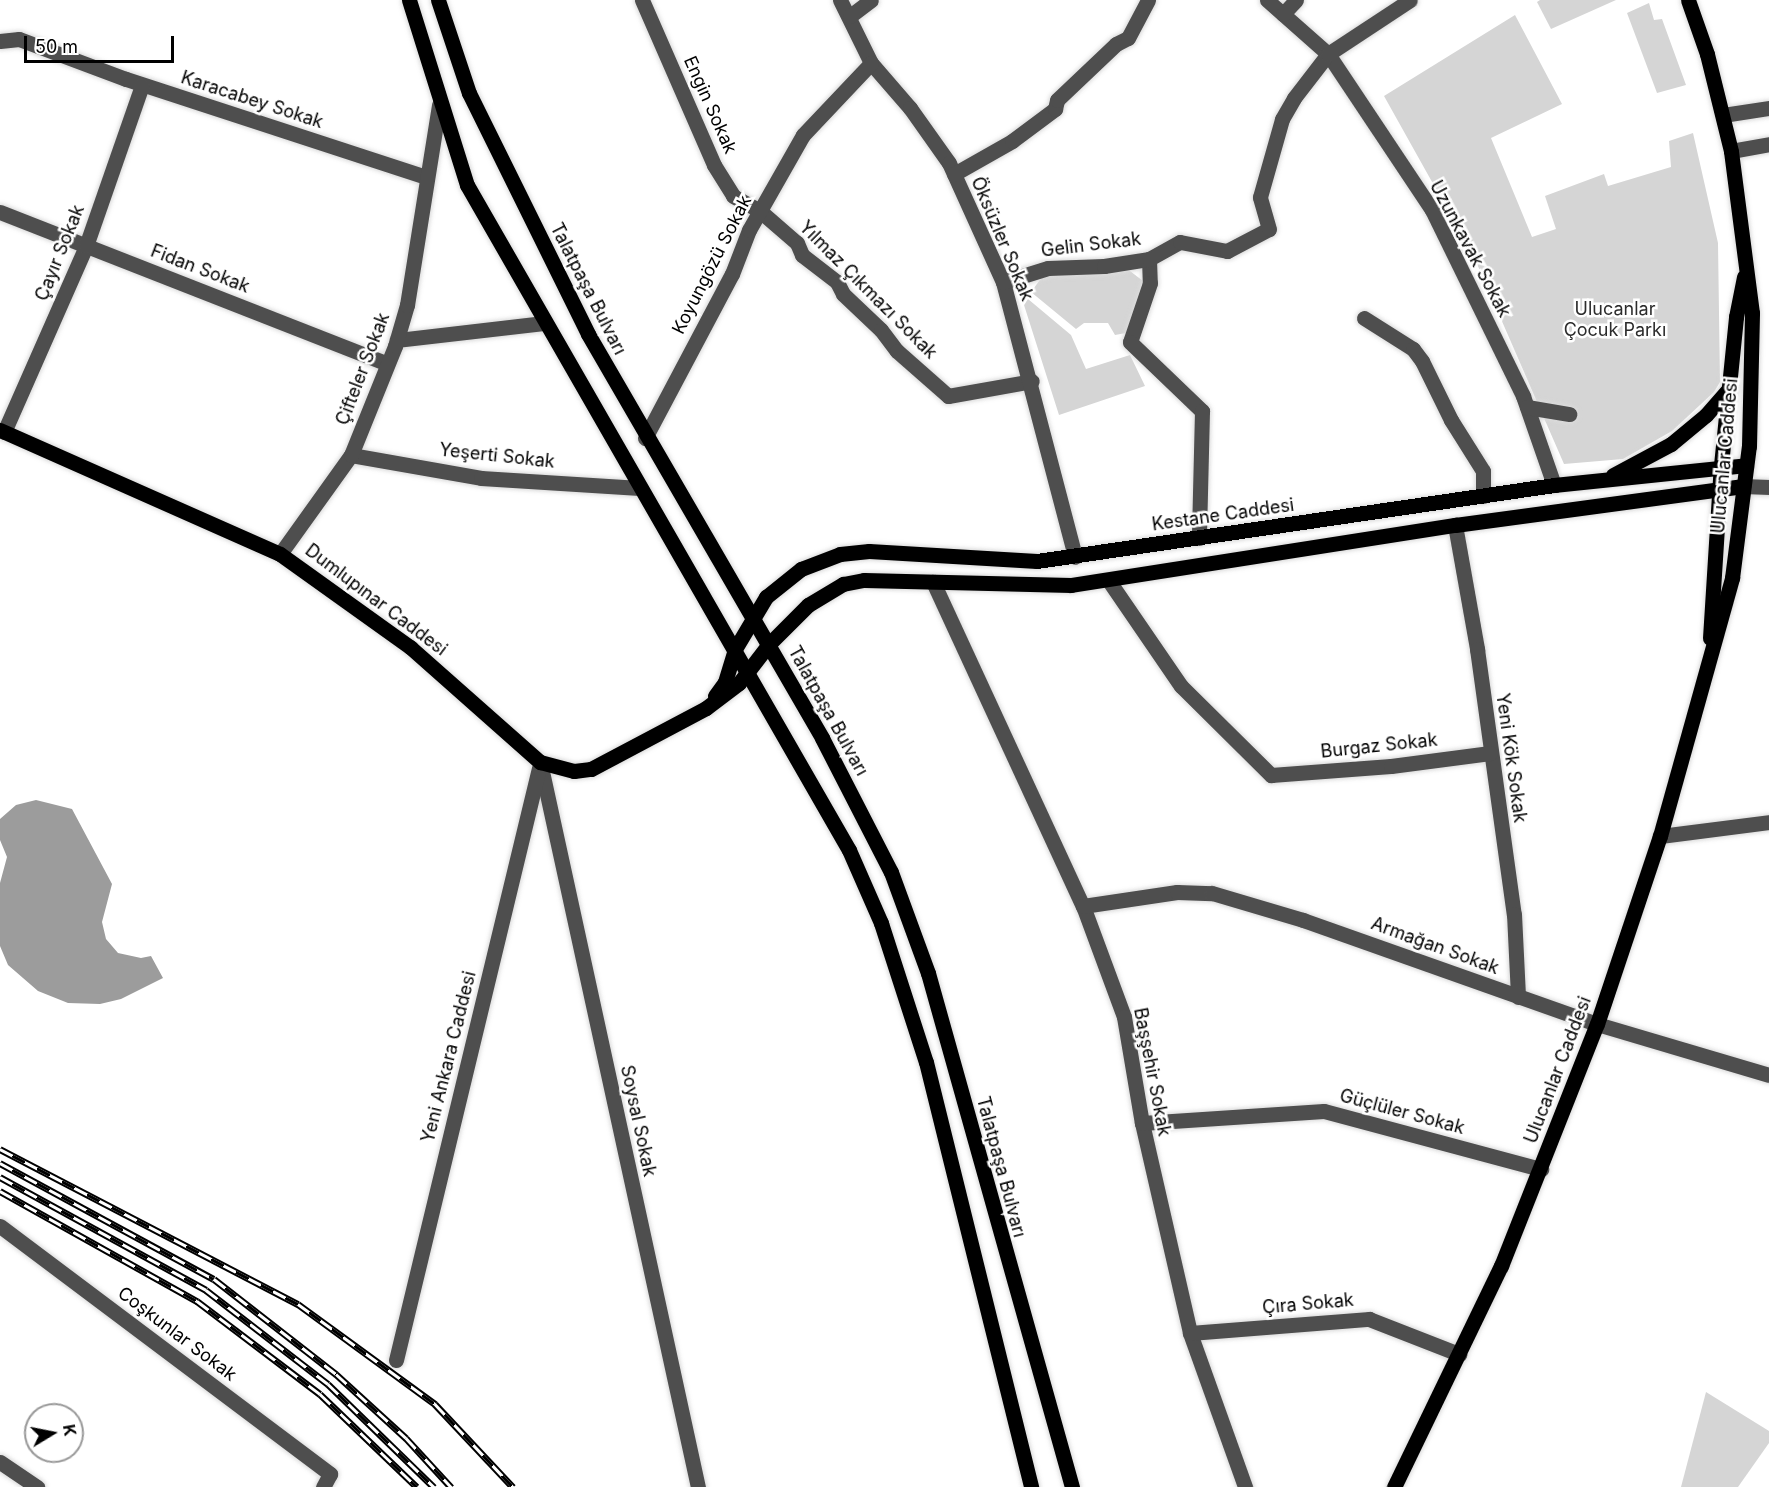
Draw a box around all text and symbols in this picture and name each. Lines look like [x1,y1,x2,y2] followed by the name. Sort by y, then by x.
[27,24,177,62] scale bar
[35,36,78,57] text: 50 m
[679,53,741,157] street label: Engin Sokak
[178,67,326,133] street label: Karacabey Sokak
[966,174,1038,304] street label: Öksüzler Sokak
[1425,177,1515,321] street label: Uzunkavak Sokak
[668,192,756,338] street label: Koyungözü Sokak
[31,202,89,304] street label: Çayır Sokak
[795,217,941,363] street label: Yılmaz Çıkmazı Sokak
[545,219,631,359] street label: Talatpaşa Bulvarı
[1040,228,1142,262] street label: Gelin Sokak
[148,240,252,298] street label: Fidan Sokak
[1564,299,1666,342] park label: Ulucanlar Çocuk Parkı
[332,310,394,428] street label: Çifteler Sokak
[1707,378,1743,534] street label: Ulucanlar Caddesi
[438,439,556,473] street label: Yeşerti Sokak
[1151,494,1295,536] street label: Kestane Caddesi
[301,540,451,660] street label: Dumlupınar Caddesi
[783,642,873,780] street label: Talatpaşa Bulvarı
[1491,692,1531,824] street label: Yeni Kök Sokak
[1320,729,1438,763] street label: Burgaz Sokak
[1368,913,1502,979] street label: Armağan Sokak
[417,969,481,1145] street label: Yeni Ankara Caddesi
[1520,994,1596,1146] street label: Ulucanlar Caddesi
[1129,1006,1175,1138] street label: Başşehir Sokak
[616,1063,660,1179] street label: Soysal Sokak
[1337,1085,1467,1139] street label: Güçlüler Sokak
[972,1094,1030,1240] street label: Talatpaşa Bulvarı
[113,1282,241,1386] street label: Coşkunlar Sokak
[1261,1289,1355,1319] street label: Çıra Sokak
[24,1403,84,1463] north arrow
[59,1423,81,1438] text: K

